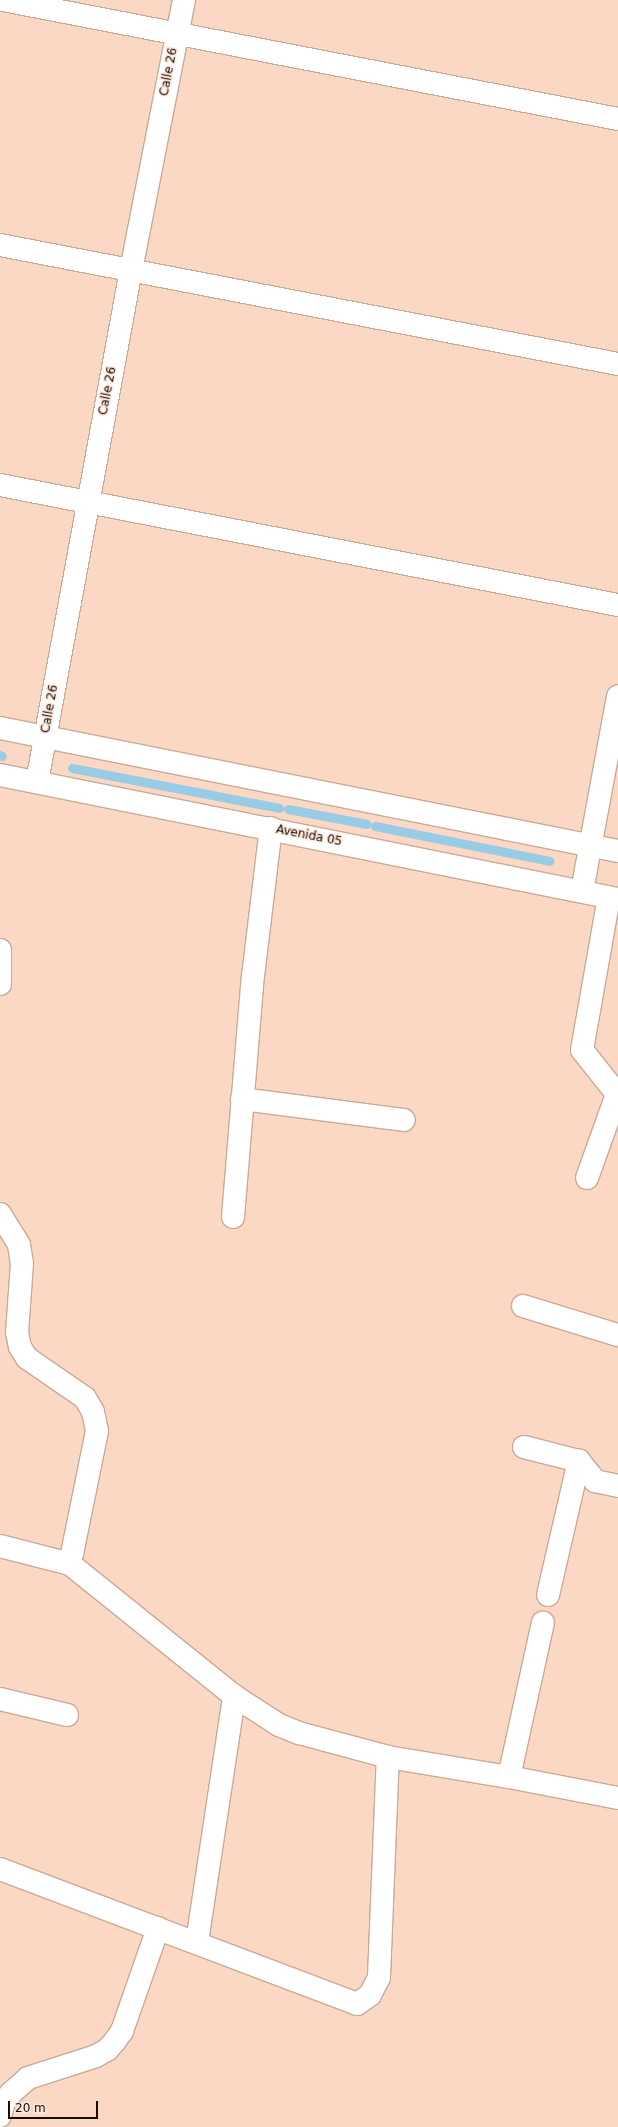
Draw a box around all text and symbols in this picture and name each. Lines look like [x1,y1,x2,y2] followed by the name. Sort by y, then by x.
[157,47,181,97] street label: Calle 26
[96,366,120,416] street label: Calle 26
[39,684,61,734] street label: Calle 26
[275,823,343,849] street label: Avenida 05
[10,2093,100,2119] scale bar
[15,2101,46,2115] text: 20 m

